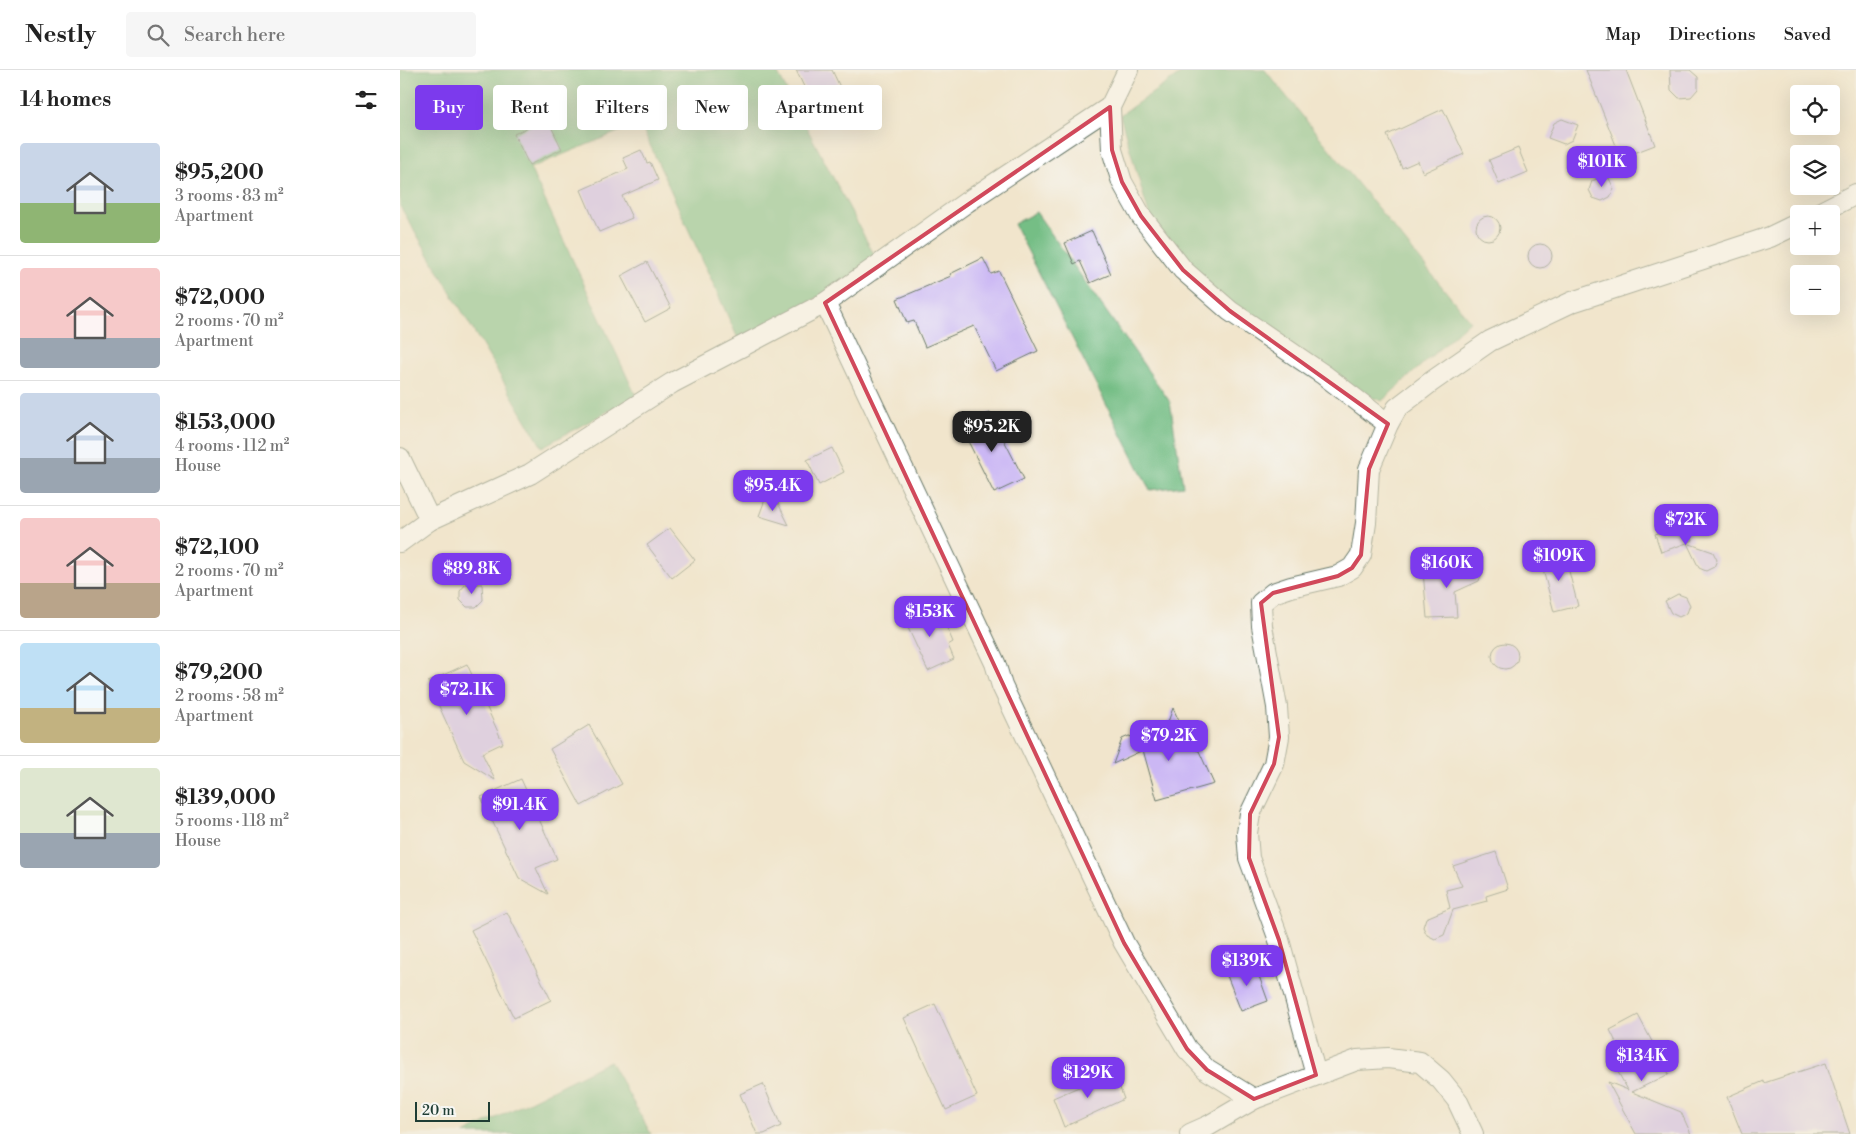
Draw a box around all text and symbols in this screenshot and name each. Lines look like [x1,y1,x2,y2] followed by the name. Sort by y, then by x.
[126,12,476,57] search box
[25,20,96,50] text: Nestly
[144,21,172,49] icon: search
[184,23,285,47] text: Search here
[1605,23,1641,46] text: Map
[1669,23,1756,46] text: Directions
[1784,23,1831,46] text: Saved
[415,85,483,130] chip: Buy
[493,85,567,130] chip: Rent
[577,85,667,130] chip: Filters
[677,85,748,130] chip: New
[758,85,882,130] chip: Apartment
[1790,85,1840,315] map controls
[1790,85,1840,135] button: locate
[352,86,380,114] icon: filters
[20,87,111,113] text: 14 homes
[1790,145,1840,195] button: layers
[1567,146,1637,188] pin: $101K
[1578,152,1626,172] text: $101K
[175,160,264,186] text: $95,200
[60,163,120,223] icon: home
[175,186,284,206] text: 3 rooms · 83 m²
[1790,205,1840,255] button: +
[175,206,254,226] text: Apartment
[1790,265,1840,315] button: −
[175,285,265,311] text: $72,000
[60,288,120,348] icon: home
[175,311,284,331] text: 2 rooms · 70 m²
[175,331,254,351] text: Apartment
[175,410,276,436] text: $153,000
[951,410,1033,453] pin: $95.2K
[60,413,120,473] icon: home
[964,417,1020,437] text: $95.2K
[175,436,289,456] text: 4 rooms · 112 m²
[175,456,221,476] text: House
[732,470,814,512] pin: $95.4K
[744,476,802,496] text: $95.4K
[1656,504,1716,546] pin: $72K
[1665,510,1707,530] text: $72K
[175,535,259,561] text: $72,100
[60,538,120,598] icon: home
[1524,540,1594,582] pin: $109K
[1412,546,1482,589] pin: $160K
[1533,546,1585,566] text: $109K
[431,552,513,595] pin: $89.8K
[1421,553,1473,573] text: $160K
[443,559,501,579] text: $89.8K
[175,561,284,581] text: 2 rooms · 70 m²
[175,581,254,601] text: Apartment
[895,596,965,638] pin: $153K
[905,602,955,622] text: $153K
[175,660,263,686] text: $79,200
[60,663,120,723] icon: home
[426,674,508,716] pin: $72.1K
[440,680,494,700] text: $72.1K
[175,686,284,706] text: 2 rooms · 58 m²
[175,706,254,726] text: Apartment
[1128,720,1210,762] pin: $79.2K
[1141,726,1197,746] text: $79.2K
[175,785,276,811] text: $139,000
[60,788,120,848] icon: home
[479,788,561,831] pin: $91.4K
[493,795,547,815] text: $91.4K
[175,811,289,831] text: 5 rooms · 118 m²
[175,831,221,851] text: House
[1212,944,1282,987] pin: $139K
[1222,951,1272,971] text: $139K
[1607,1040,1677,1082] pin: $134K
[1617,1046,1667,1066] text: $134K
[1053,1056,1123,1099] pin: $129K
[1063,1063,1113,1083] text: $129K
[415,1099,490,1122] scale bar
[422,1102,454,1120] text: 20 m

